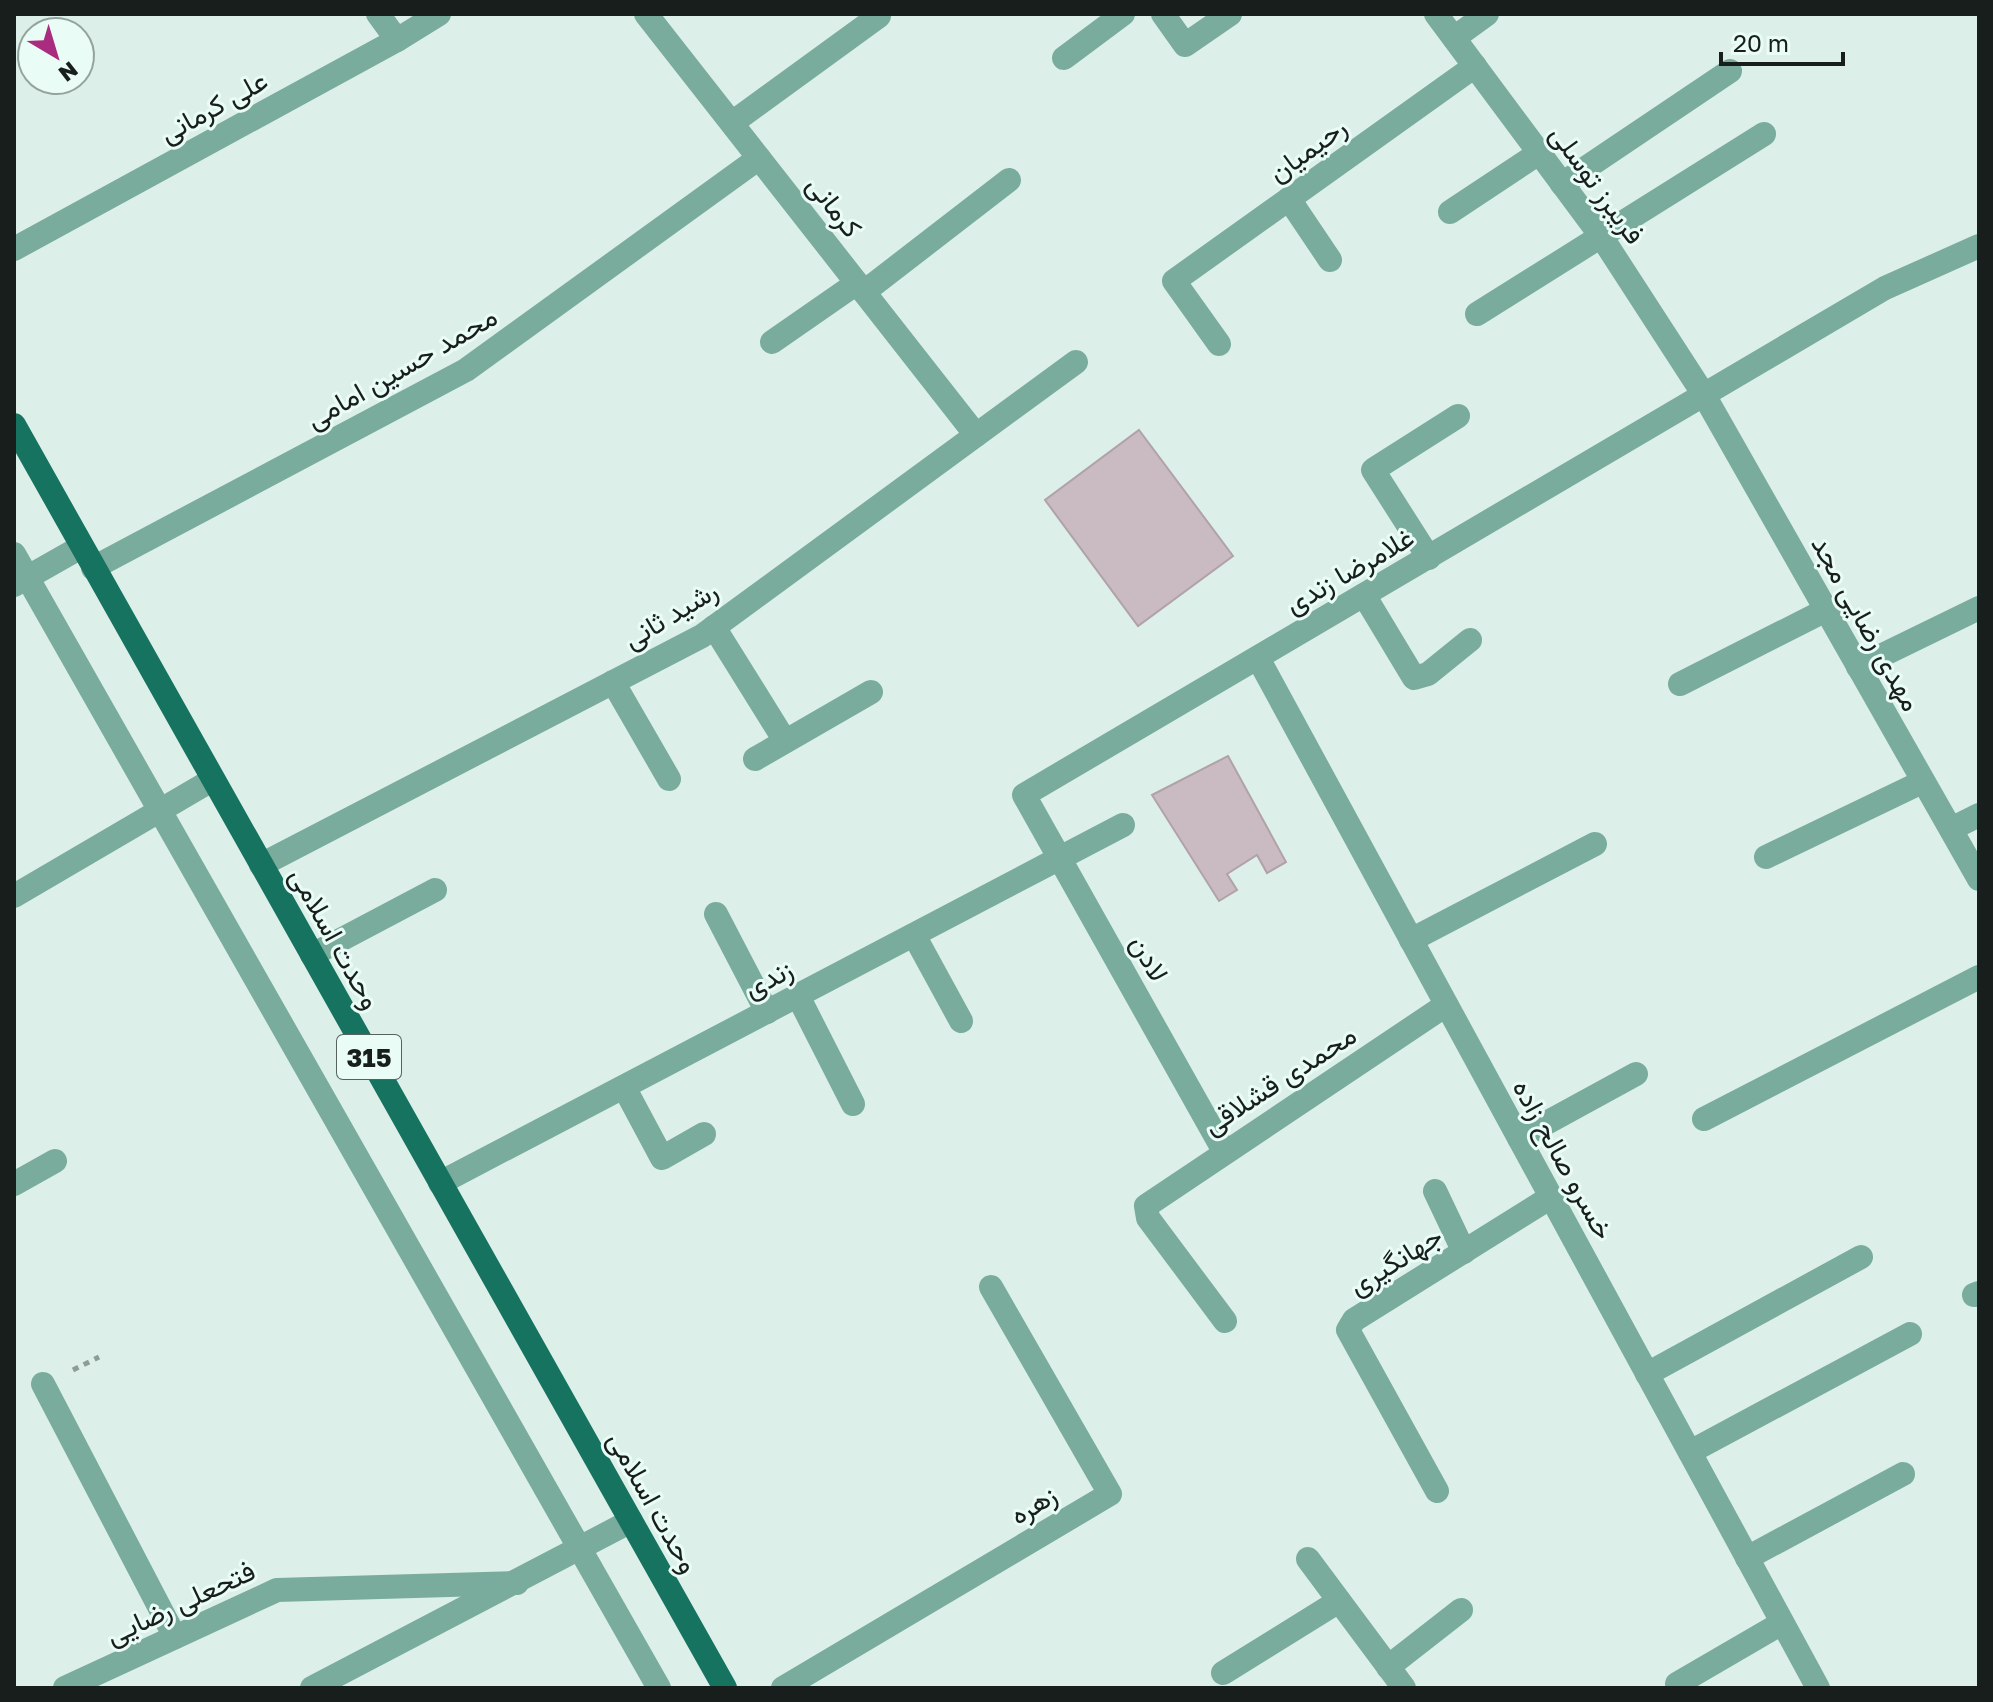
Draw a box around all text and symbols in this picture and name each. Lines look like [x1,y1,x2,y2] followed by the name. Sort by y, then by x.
[16,16,96,96] north arrow
[1721,16,1843,66] scale bar
[1733,28,1789,57] text: 20 m
[54,56,84,88] text: N
[153,63,274,151] street label: علی کرمانی
[1261,110,1354,190] street label: رحیمیان
[1542,118,1652,251] street label: فریبرز توسلی
[799,168,869,245] street label: کرمانی
[300,299,503,436] street label: محمد حسین امامی
[1279,520,1420,622] street label: غلامرضا زندی
[1803,530,1929,717] street label: مهدی رضایی مجد
[617,573,724,657] street label: رشید ثانی
[282,861,388,1015] street label: وحدت اسلامی
[1124,929,1176,987] street label: لادن
[738,952,799,1006] street label: زندی
[1196,1017,1362,1142] street label: محمدی قشلاقی
[337,1035,401,1079] road number: 315
[1503,1073,1622,1247] street label: خسرو صالح زاده
[1342,1218,1449,1303] street label: جهانگیری
[600,1425,706,1579] street label: وحدت اسلامی
[1004,1477,1063,1532] street label: زهره
[100,1553,261,1653] street label: فتحعلی رضایی

